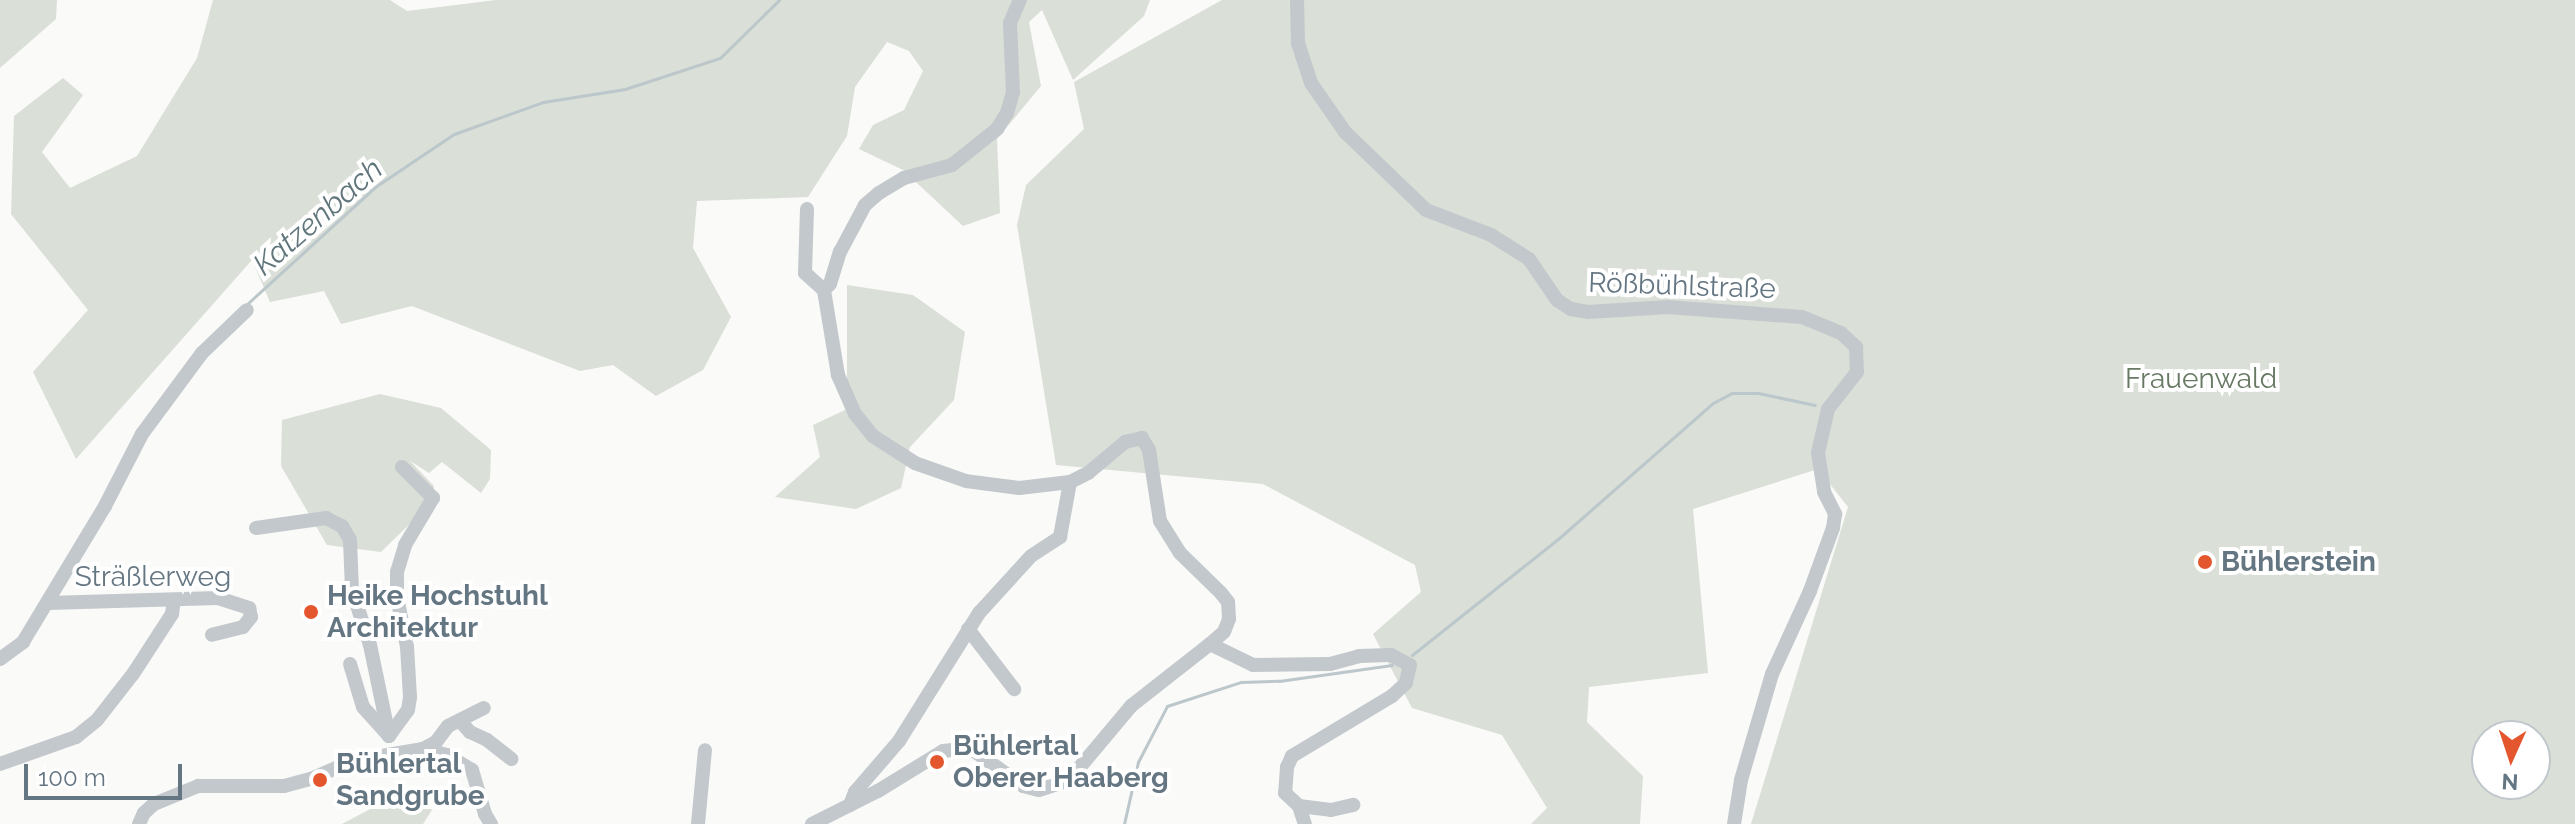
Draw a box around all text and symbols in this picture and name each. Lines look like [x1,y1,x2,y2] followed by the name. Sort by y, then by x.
[246,151,390,283] water label: Katzenbach
[1588,266,1776,306] street label: Rößbühlstraße
[2125,362,2277,396] park label: Frauenwald
[2221,545,2376,579] place label: Bühlerstein
[2196,553,2214,571] marker: Bühlerstein
[75,560,231,594] street label: Sträßlerweg
[327,579,548,645] place label: Heike Hochstuhl Architektur
[302,603,320,621] marker: Heike Hochstuhl Architektur
[2471,720,2551,800] north arrow
[953,729,1169,795] place label: Bühlertal Oberer Haaberg
[336,747,485,813] place label: Bühlertal Sandgrube
[28,748,186,798] scale bar
[928,753,946,771] marker: Bühlertal Oberer Haaberg
[38,763,106,792] text: 100 m
[2501,769,2519,795] text: N
[311,771,329,789] marker: Bühlertal Sandgrube

